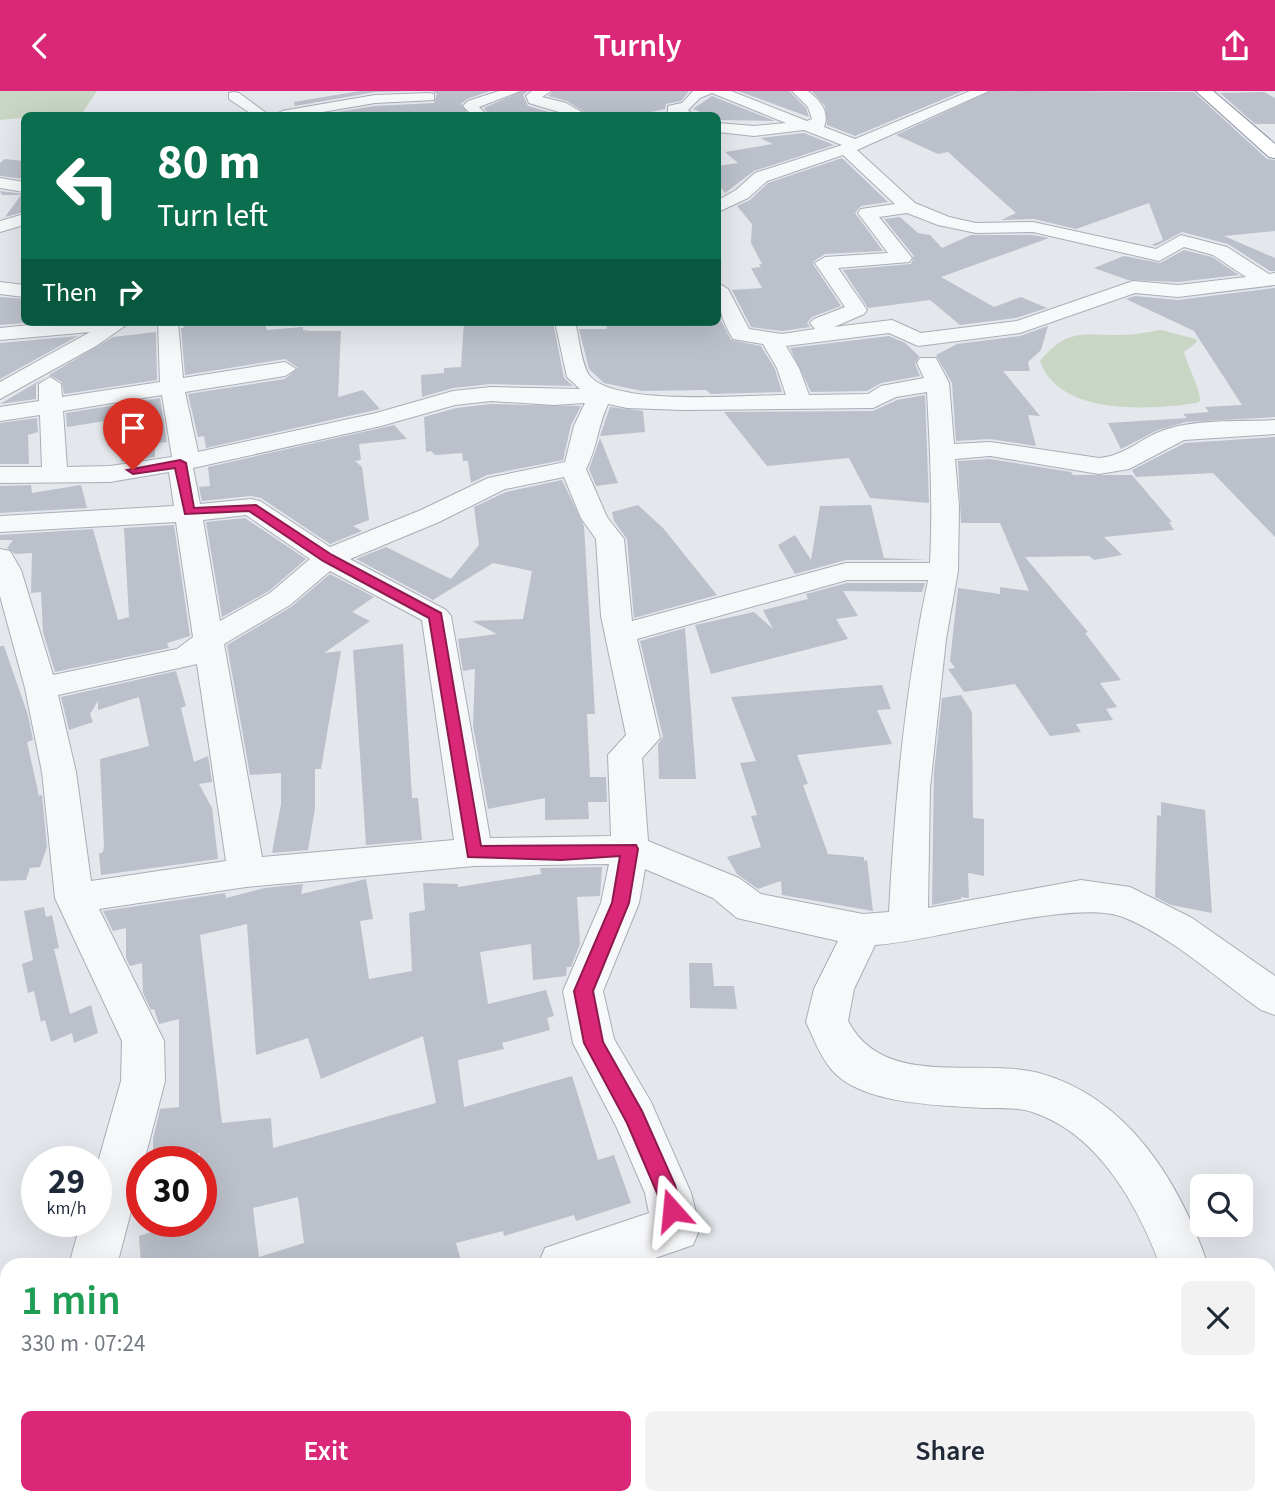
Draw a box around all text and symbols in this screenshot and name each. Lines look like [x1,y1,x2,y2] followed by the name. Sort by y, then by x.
[593,23,682,69] text: Turnly
[21,27,59,65] icon: back
[1216,27,1254,65] icon: share
[157,128,261,198] text: 80 m
[42,140,133,231] icon: left
[157,193,268,239] text: Turn left
[111,273,149,311] icon: right
[42,274,97,311] text: Then
[103,398,163,470] pin
[114,409,152,447] icon: arrive
[126,1146,217,1237] speed limit sign: 30
[48,1157,85,1207] text: 29
[635,1173,709,1247] position arrow
[1190,1174,1253,1237] map controls
[1190,1174,1253,1237] button: search
[47,1196,86,1221] text: km/h
[21,1271,121,1331] text: 1 min
[1181,1281,1255,1355] button: close
[21,1327,145,1360] text: 330 m · 07:24
[21,1411,631,1491] button: Exit
[645,1411,1255,1491] button: Share

